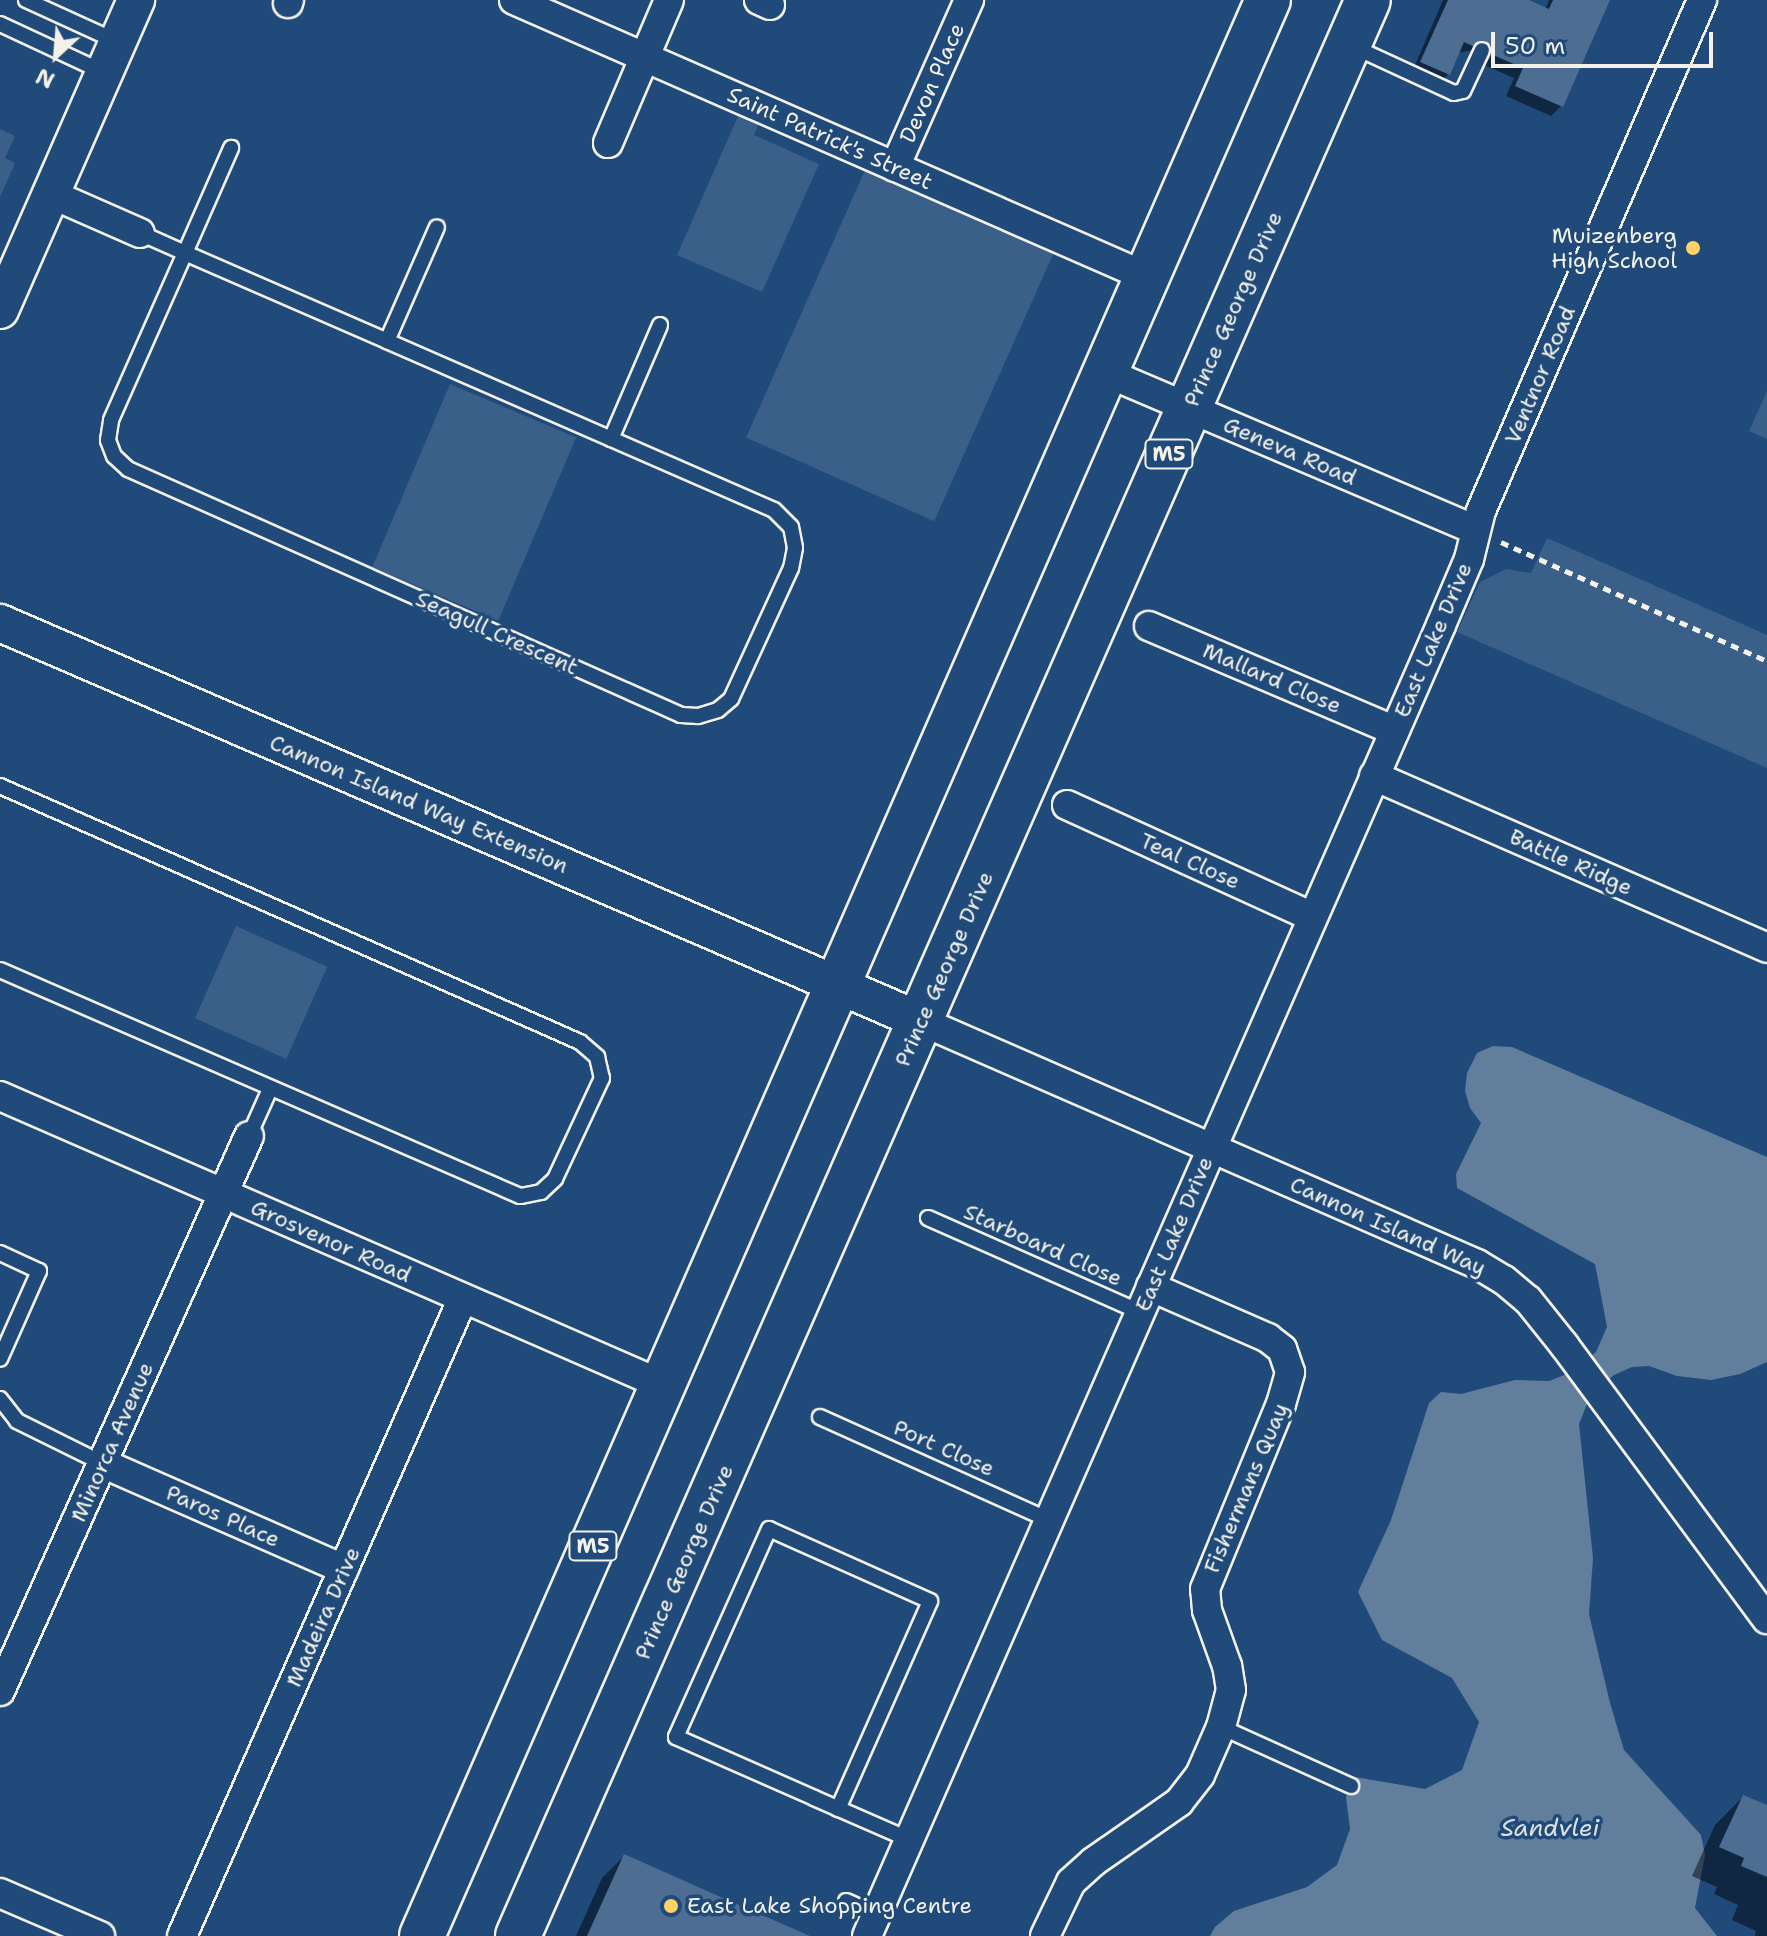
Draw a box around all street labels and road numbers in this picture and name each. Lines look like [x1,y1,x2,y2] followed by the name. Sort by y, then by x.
[894,19,970,147] street label: Devon Place
[723,81,937,195] street label: Saint Patrick's Street
[1178,207,1288,411] street label: Prince George Drive
[1499,302,1581,448] street label: Ventnor Road
[1219,411,1361,491] street label: Geneva Road
[1143,438,1195,470] road number: M5
[1388,559,1478,721] street label: East Lake Drive
[412,585,582,681] street label: Seagull Crescent
[1199,637,1345,719] street label: Mallard Close
[266,729,572,879] street label: Cannon Island Way Extension
[1505,823,1637,901] street label: Battle Ridge
[1136,827,1244,895] street label: Teal Close
[889,867,999,1071] street label: Prince George Drive
[1129,1153,1219,1315] street label: East Lake Drive
[1286,1171,1490,1281] street label: Cannon Island Way
[247,1194,415,1288] street label: Grosvenor Road
[960,1198,1126,1292] street label: Starboard Close
[65,1358,159,1526] street label: Minorca Avenue
[1198,1399,1294,1577] street label: Fishermans Quay
[889,1414,999,1482] street label: Port Close
[629,1460,739,1664] street label: Prince George Drive
[162,1479,284,1553] street label: Paros Place
[567,1530,619,1562] road number: M5
[280,1543,366,1691] street label: Madeira Drive

